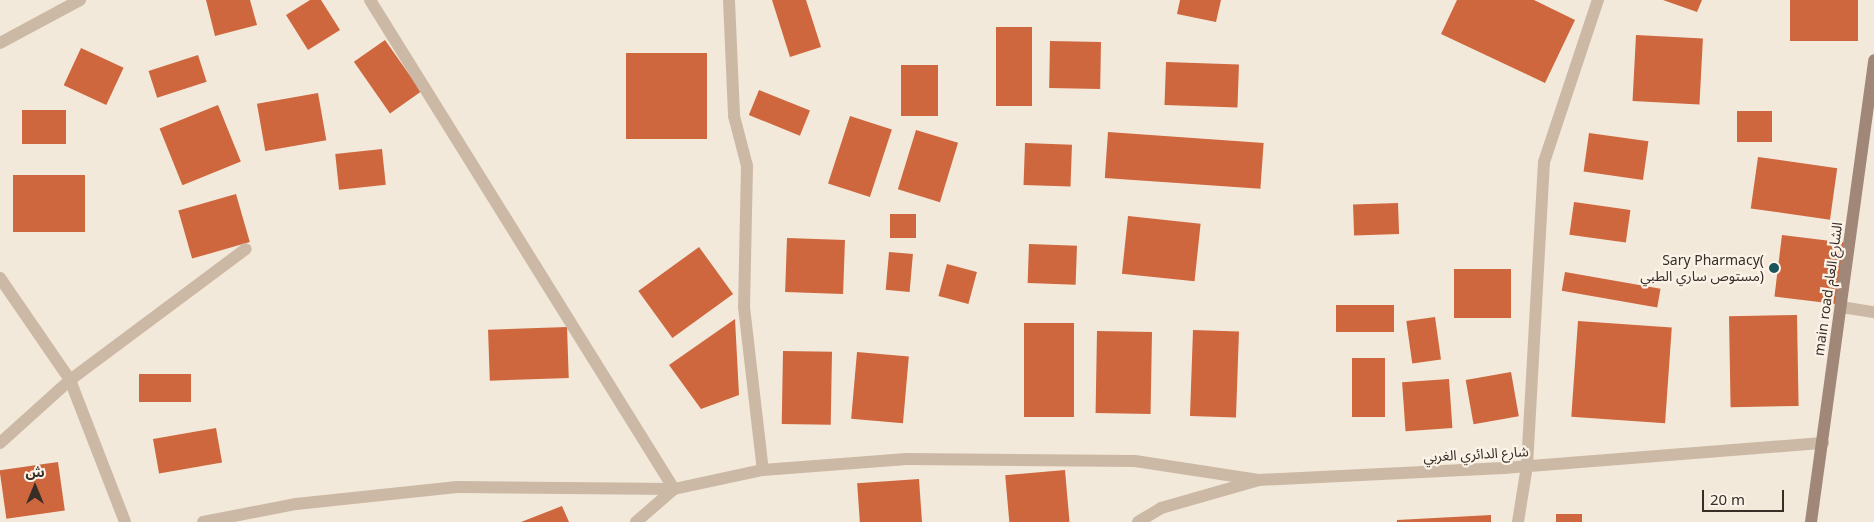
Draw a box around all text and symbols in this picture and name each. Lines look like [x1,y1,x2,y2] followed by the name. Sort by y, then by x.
[1810,221,1846,357] street label: main road الشارع العام
[1640,252,1764,284] place label: Sary Pharmacy( مستوص ساري الطبي)
[1768,262,1780,274] marker: Sary Pharmacy( مستوص ساري الطبي)
[1423,443,1529,465] street label: شارع الدائري الغربي
[10,462,60,512] north arrow
[25,462,45,481] text: ش
[1704,480,1786,512] scale bar
[1710,489,1745,509] text: 20 m

